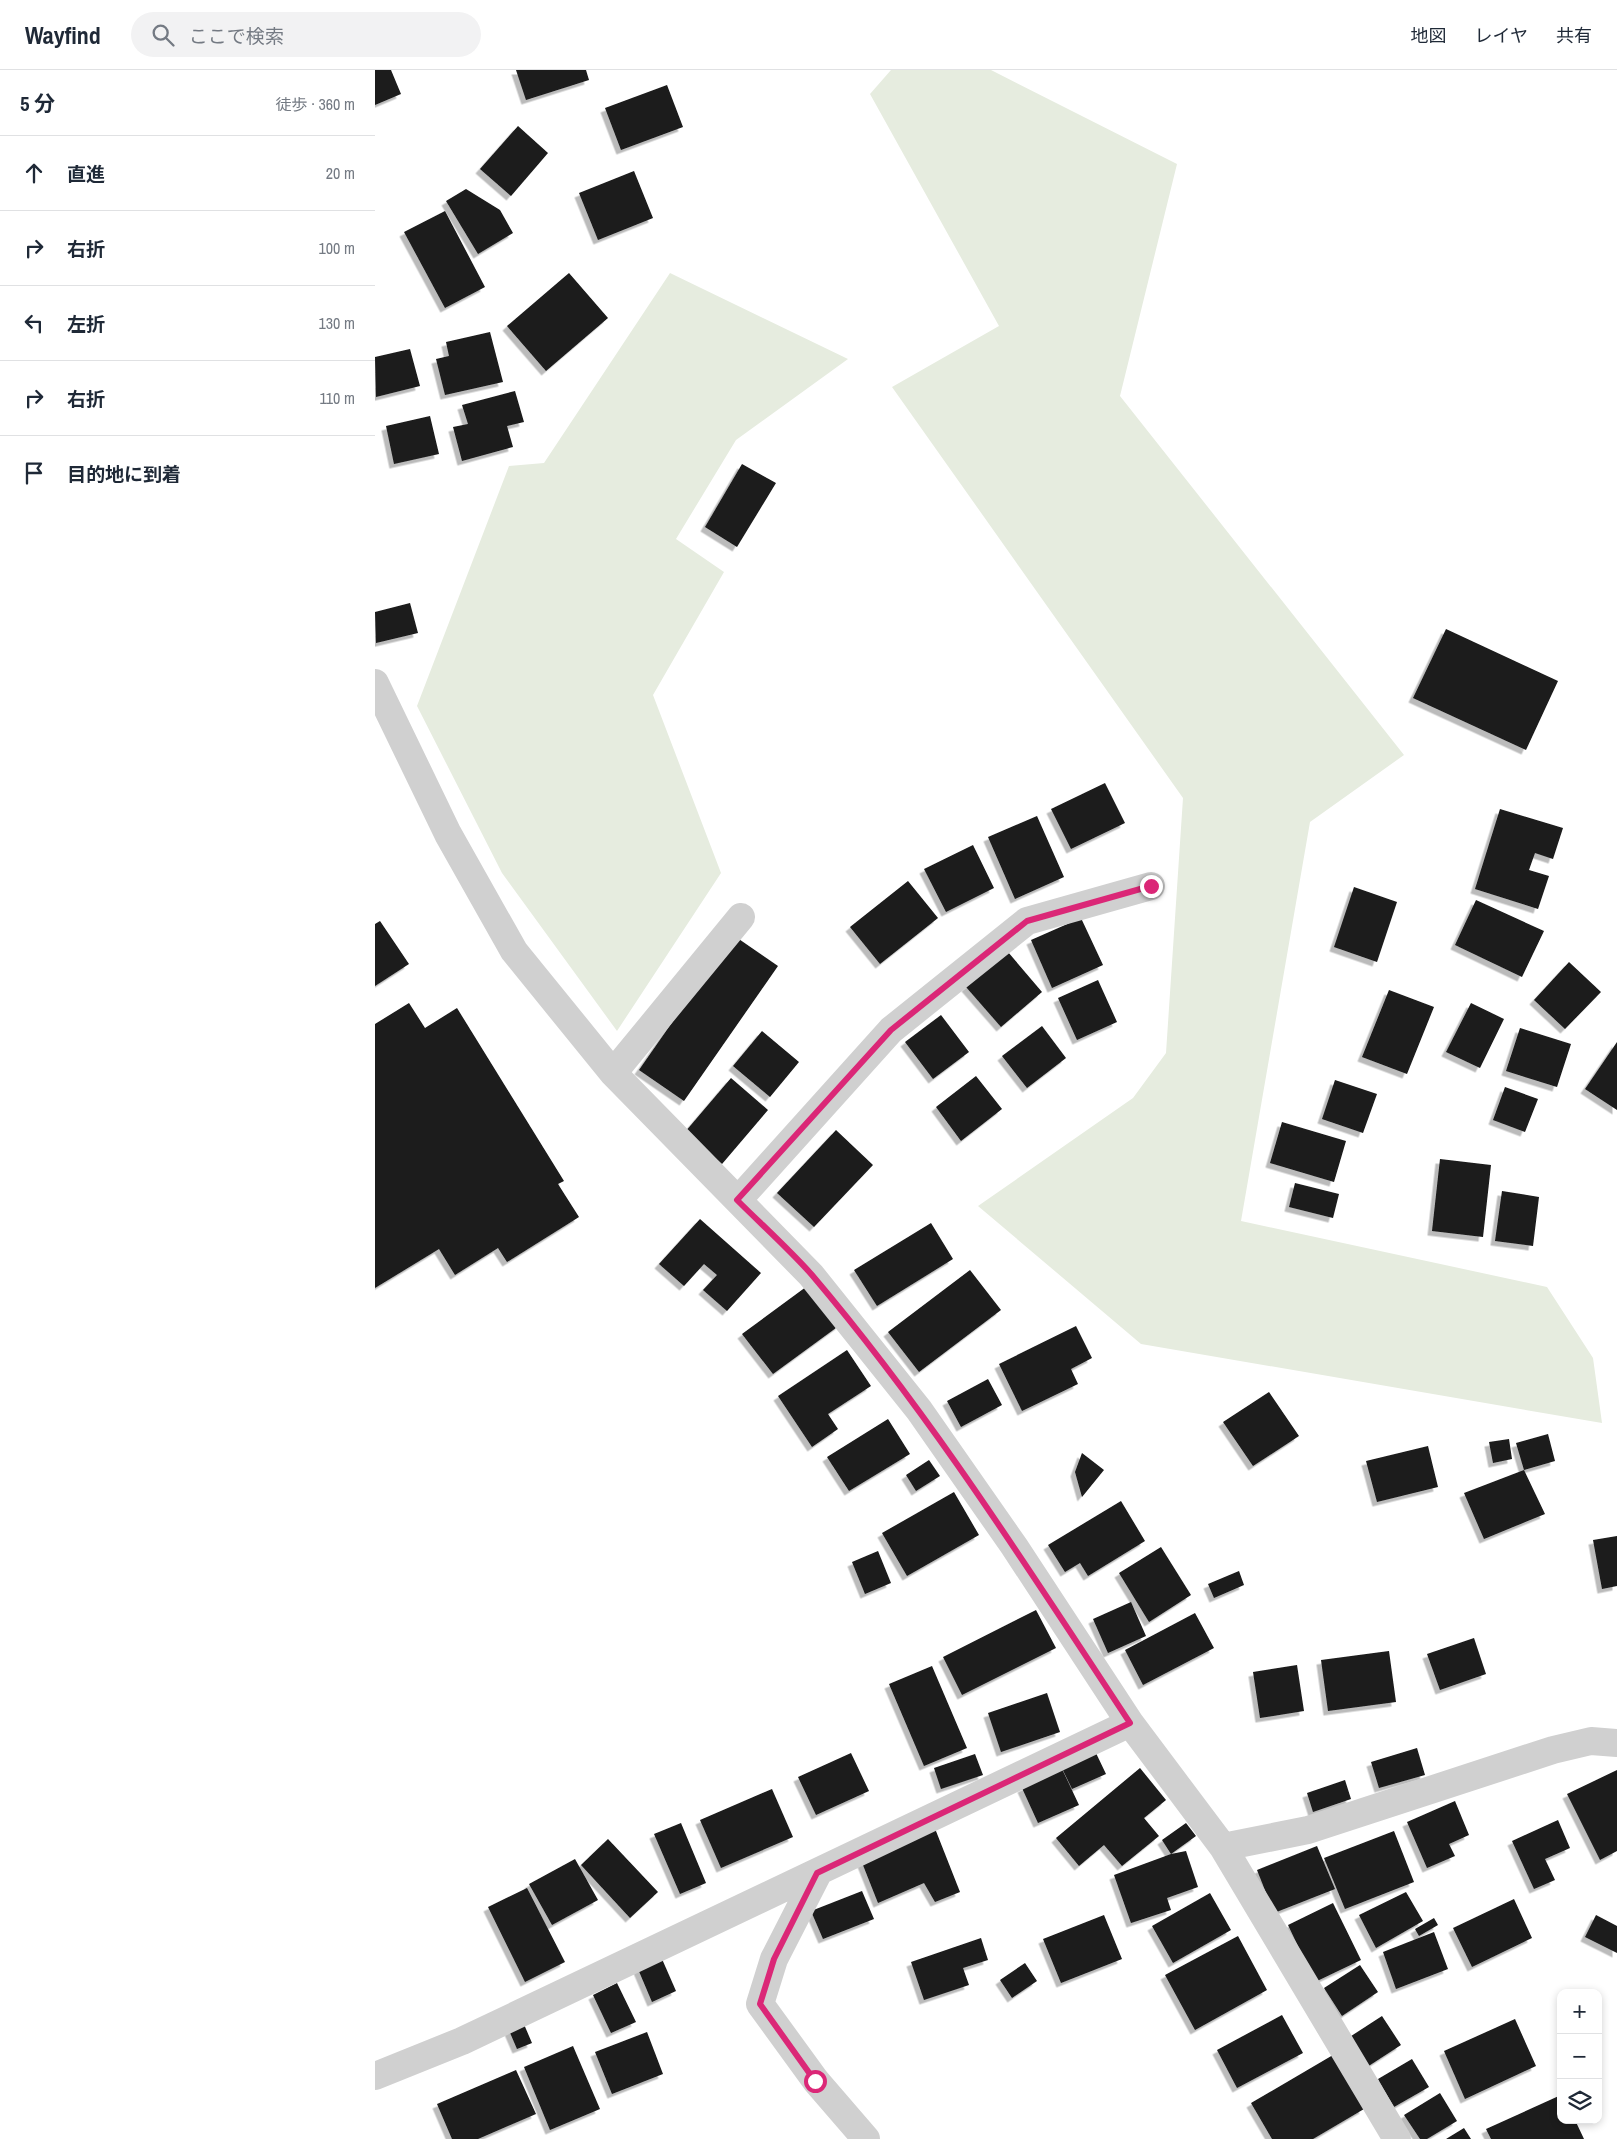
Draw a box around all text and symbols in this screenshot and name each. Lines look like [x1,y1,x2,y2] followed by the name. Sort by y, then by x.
[131,12,481,57] search box
[25,19,101,51] text: Wayfind
[149,21,177,49] icon: search
[189,23,284,49] text: ここで検索
[1411,23,1447,48] text: 地図
[1475,23,1528,48] text: レイヤ
[1556,23,1592,48] text: 共有
[20,89,55,118] text: 5 分
[276,93,355,115] text: 徒歩 · 360 m
[20,159,48,187] icon: ahead
[67,161,105,187] text: 直進
[326,162,355,184] text: 20 m
[20,234,48,262] icon: right
[67,236,105,262] text: 右折
[319,237,355,259] text: 100 m
[20,309,48,337] icon: left
[67,311,105,337] text: 左折
[319,312,355,334] text: 130 m
[20,384,48,412] icon: right
[67,386,105,412] text: 右折
[319,387,355,409] text: 110 m
[20,459,48,487] icon: arrive
[67,461,181,487] text: 目的地に到着
[1140,875,1163,898] route end
[1557,1989,1602,2124] map controls
[1557,1989,1602,2034] button: +
[1557,2034,1602,2079] button: −
[804,2070,827,2093] route start
[1557,2079,1602,2124] button: layers

